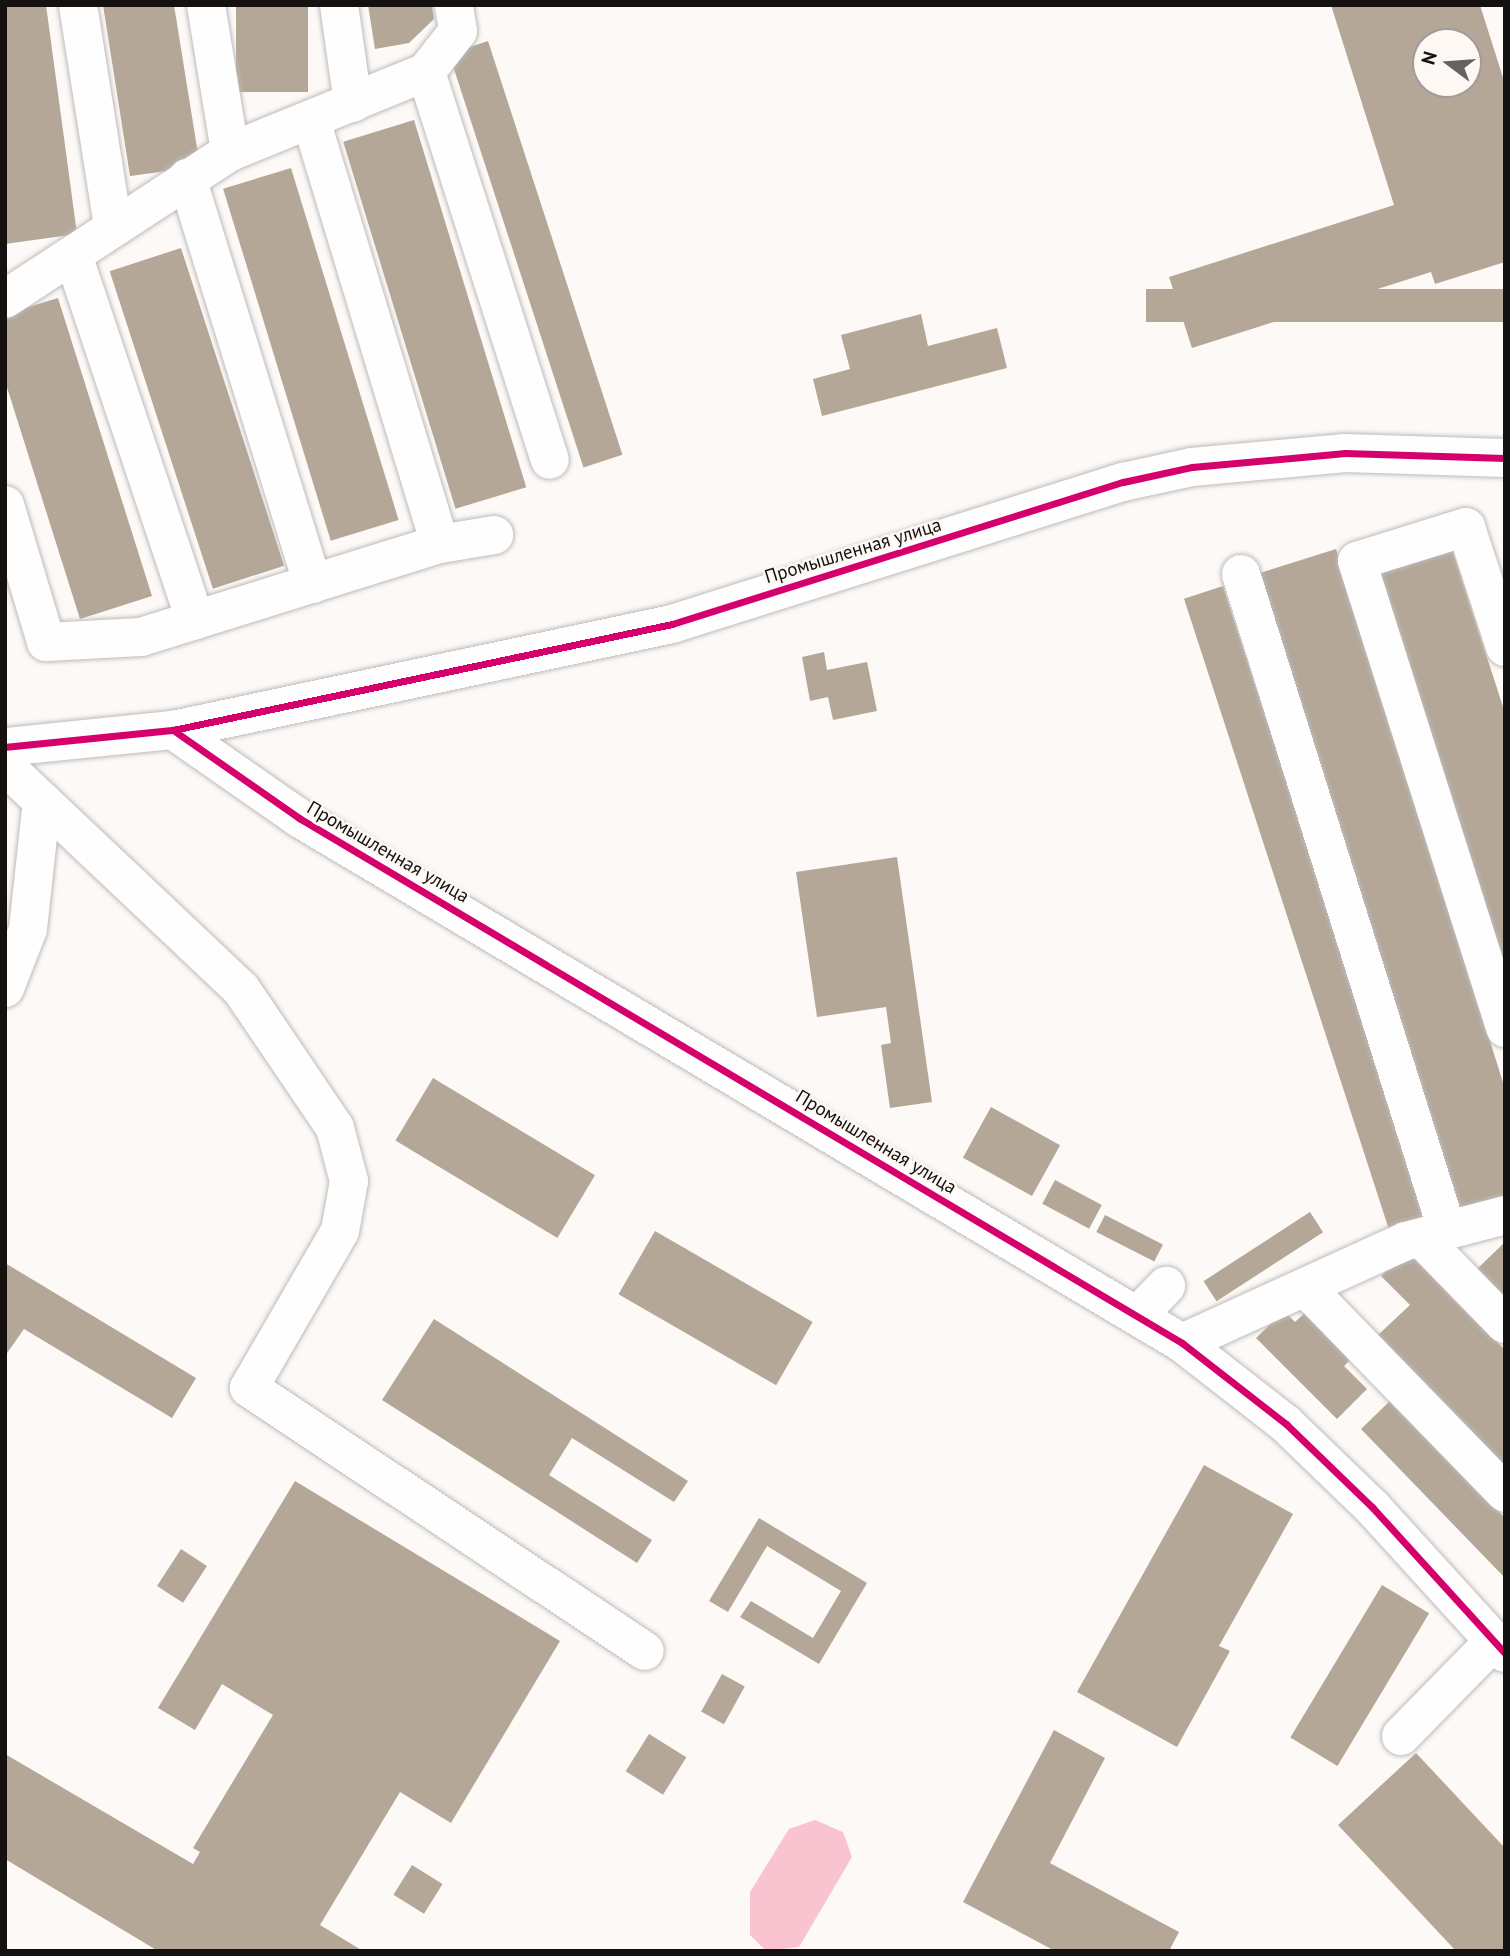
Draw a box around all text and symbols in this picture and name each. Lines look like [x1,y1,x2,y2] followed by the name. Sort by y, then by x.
[1412,28,1482,98] north arrow
[1415,48,1442,67] text: N
[762,513,944,589] street label: Промышленная улица
[303,796,473,908] street label: Промышленная улица
[792,1085,960,1199] street label: Промышленная улица

